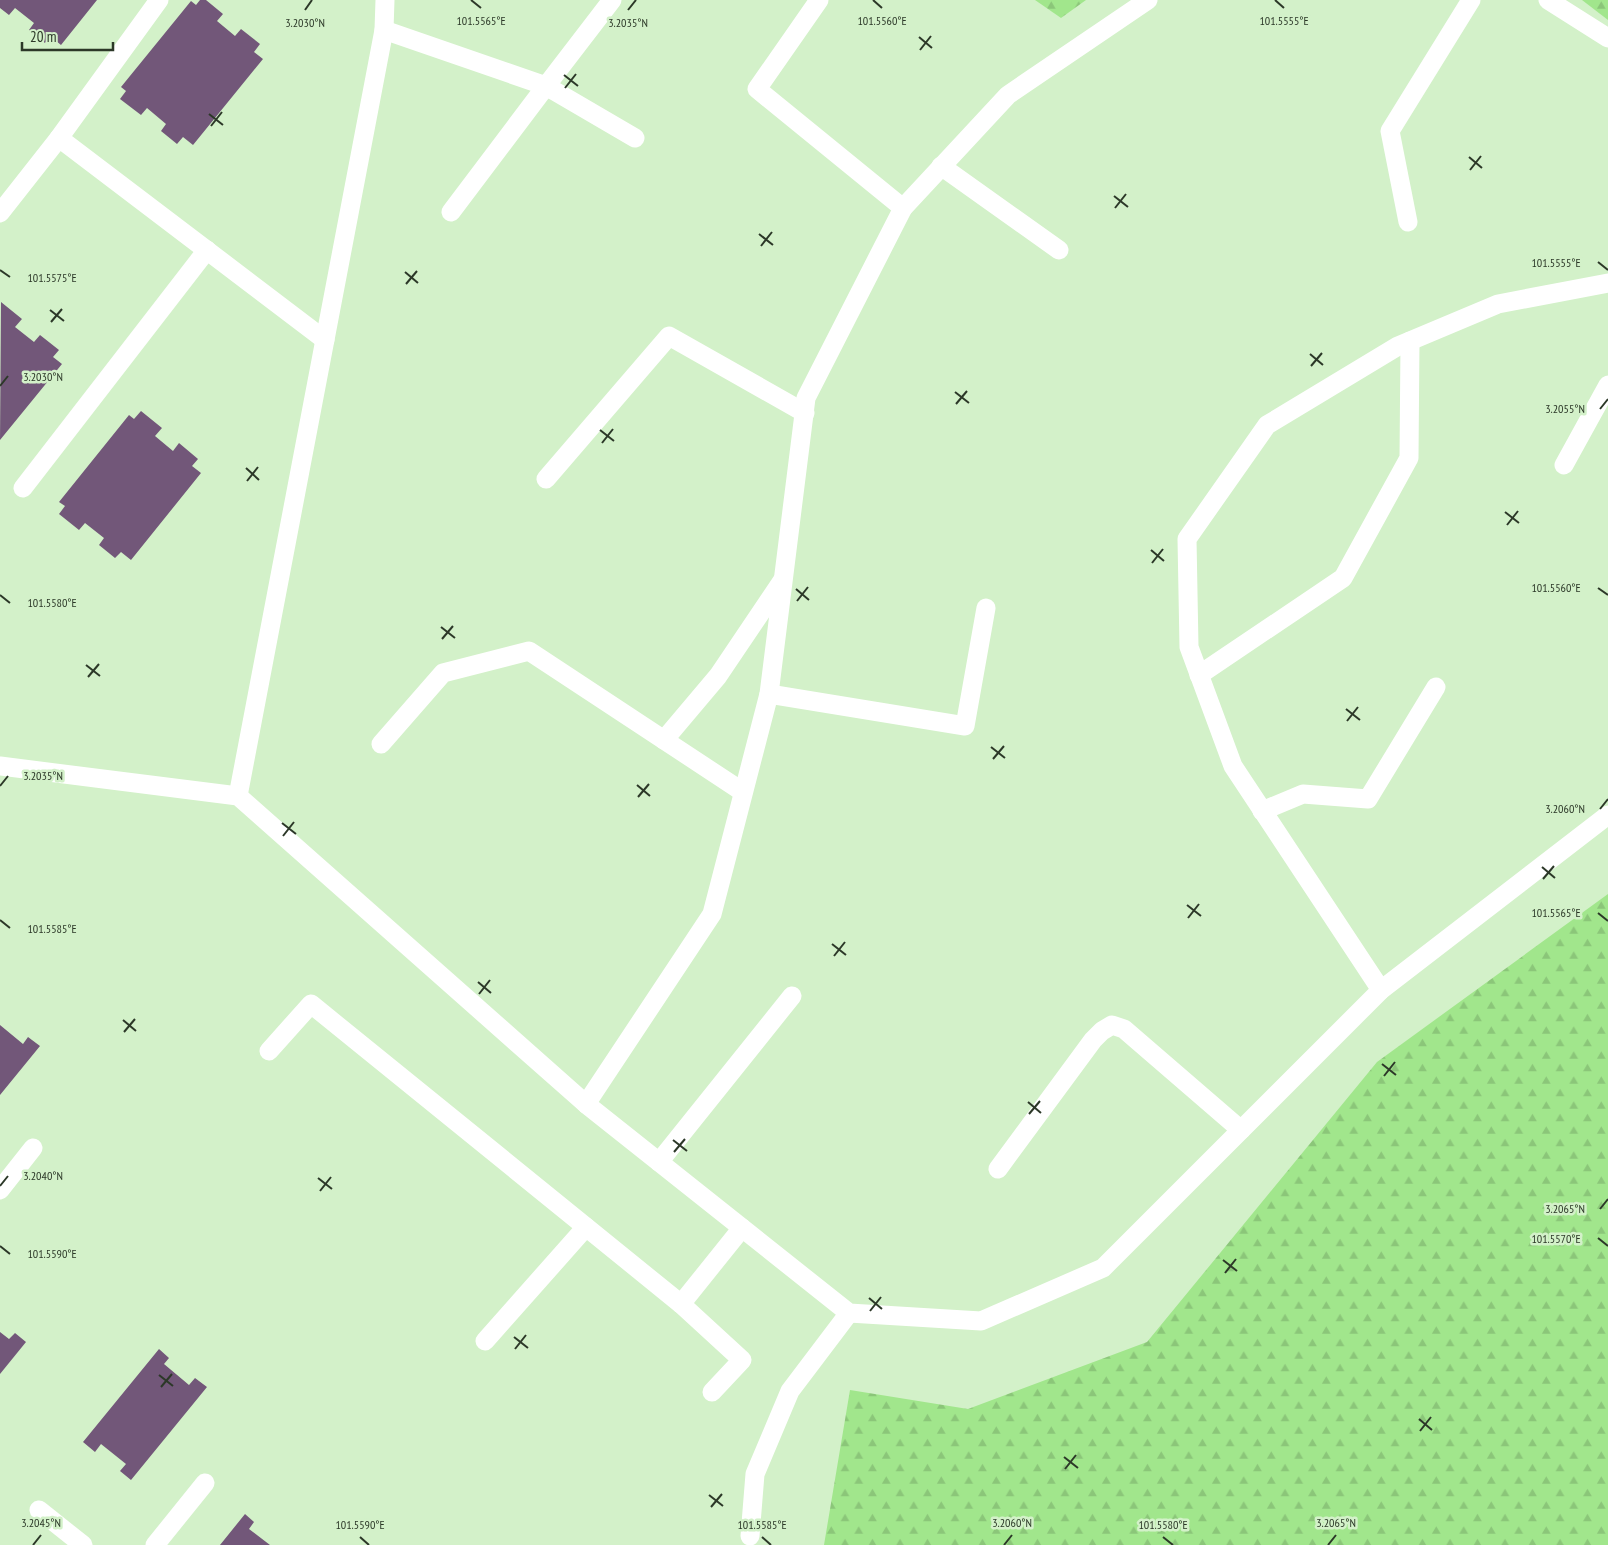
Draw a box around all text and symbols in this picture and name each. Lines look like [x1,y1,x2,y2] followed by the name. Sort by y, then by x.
[456,13,506,28] text: 101.5565°E
[857,13,907,28] text: 101.5560°E
[1259,13,1309,28] text: 101.5555°E
[285,15,325,30] text: 3.2030°N
[608,15,648,30] text: 3.2035°N
[22,20,114,52] scale bar
[30,27,56,46] text: 20 m
[1531,255,1581,270] text: 101.5555°E
[27,270,77,285] text: 101.5575°E
[23,369,63,384] text: 3.2030°N
[1545,401,1585,416] text: 3.2055°N
[1531,580,1581,595] text: 101.5560°E
[27,595,77,610] text: 101.5580°E
[23,768,63,783] text: 3.2035°N
[1545,801,1585,816] text: 3.2060°N
[1531,905,1581,920] text: 101.5565°E
[27,921,77,936] text: 101.5585°E
[23,1168,63,1183] text: 3.2040°N
[1545,1201,1585,1216] text: 3.2065°N
[1531,1231,1581,1246] text: 101.5570°E
[27,1246,77,1261] text: 101.5590°E
[21,1515,61,1530] text: 3.2045°N
[992,1515,1032,1530] text: 3.2060°N
[1316,1515,1356,1530] text: 3.2065°N
[335,1517,385,1532] text: 101.5590°E
[737,1517,787,1532] text: 101.5585°E
[1138,1517,1188,1532] text: 101.5580°E

